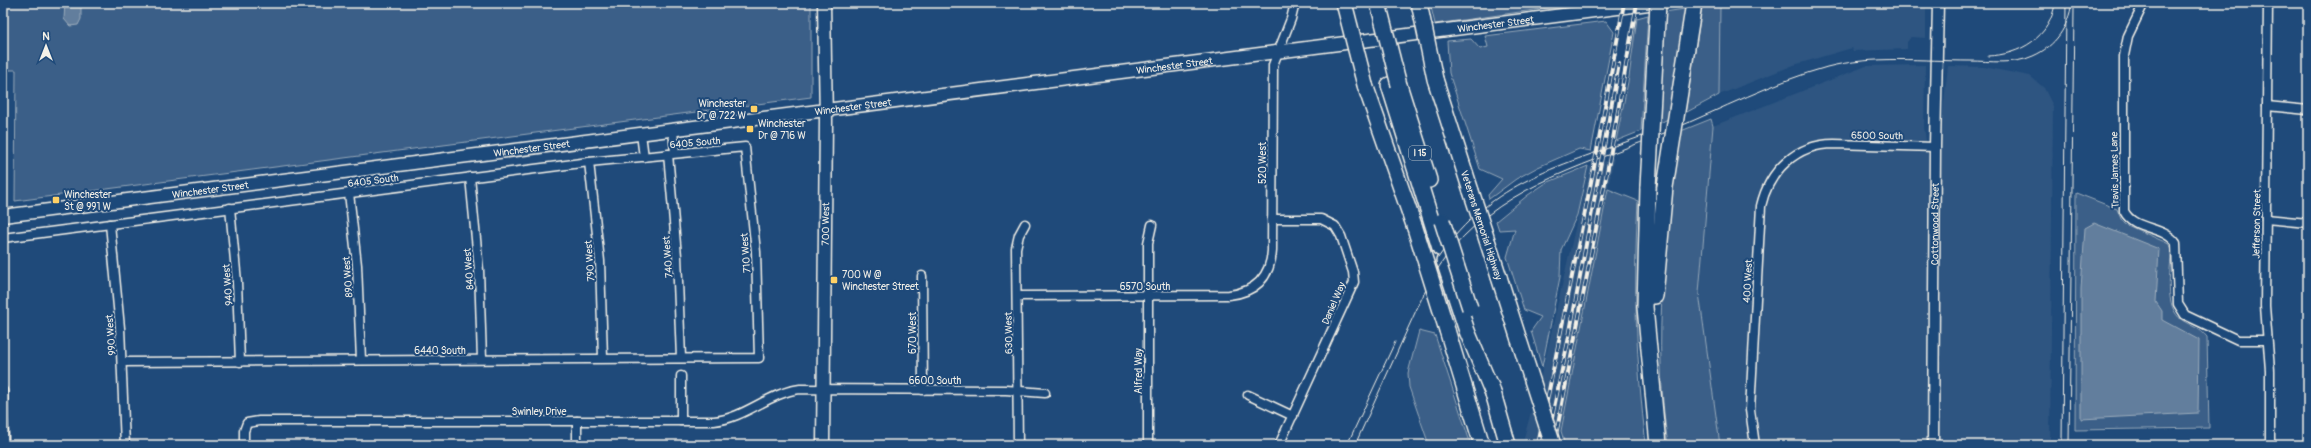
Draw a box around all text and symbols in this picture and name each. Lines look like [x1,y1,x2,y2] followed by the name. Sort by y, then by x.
[1457,14,1536,36] street label: Winchester Street
[26,26,66,66] north arrow
[42,30,50,43] text: N
[1135,55,1214,77] street label: Winchester Street
[814,96,893,118] street label: Winchester Street
[697,98,746,122] place label: Winchester Dr @ 722 W
[749,104,759,114] marker: Winchester Dr @ 722 W
[758,118,806,142] place label: Winchester Dr @ 716 W
[745,124,755,134] marker: Winchester Dr @ 716 W
[1851,130,1903,142] street label: 6500 South
[2108,131,2122,209] street label: Travis James Lane
[669,135,721,151] street label: 6405 South
[493,138,572,160] street label: Winchester Street
[1257,141,1269,184] street label: 520 West
[1409,146,1431,160] road number: I 15
[1458,169,1505,282] street label: Veterans Memorial Highway
[347,172,399,190] street label: 6405 South
[171,179,250,201] street label: Winchester Street
[1929,182,1942,265] street label: Cottonwood Street
[2250,188,2264,259] street label: Jefferson Street
[64,189,112,213] place label: Winchester St @ 991 W
[51,195,61,205] marker: Winchester St @ 991 W
[820,201,832,246] street label: 700 West
[739,232,753,273] street label: 710 West
[660,235,675,278] street label: 740 West
[583,239,597,282] street label: 790 West
[461,247,476,290] street label: 840 West
[341,255,355,298] street label: 890 West
[1741,258,1755,303] street label: 400 West
[220,263,235,306] street label: 940 West
[842,269,920,293] place label: 700 W @ Winchester Street
[829,275,839,285] marker: 700 W @ Winchester Street
[1320,280,1349,326] street label: Daniel Way
[1120,281,1171,293] street label: 6570 South
[907,311,919,354] street label: 670 West
[1003,311,1015,354] street label: 630 West
[104,313,118,356] street label: 990 West
[414,345,466,357] street label: 6440 South
[1133,347,1145,394] street label: Alfred Way
[909,375,962,387] street label: 6600 South
[511,406,567,418] street label: Swinley Drive

